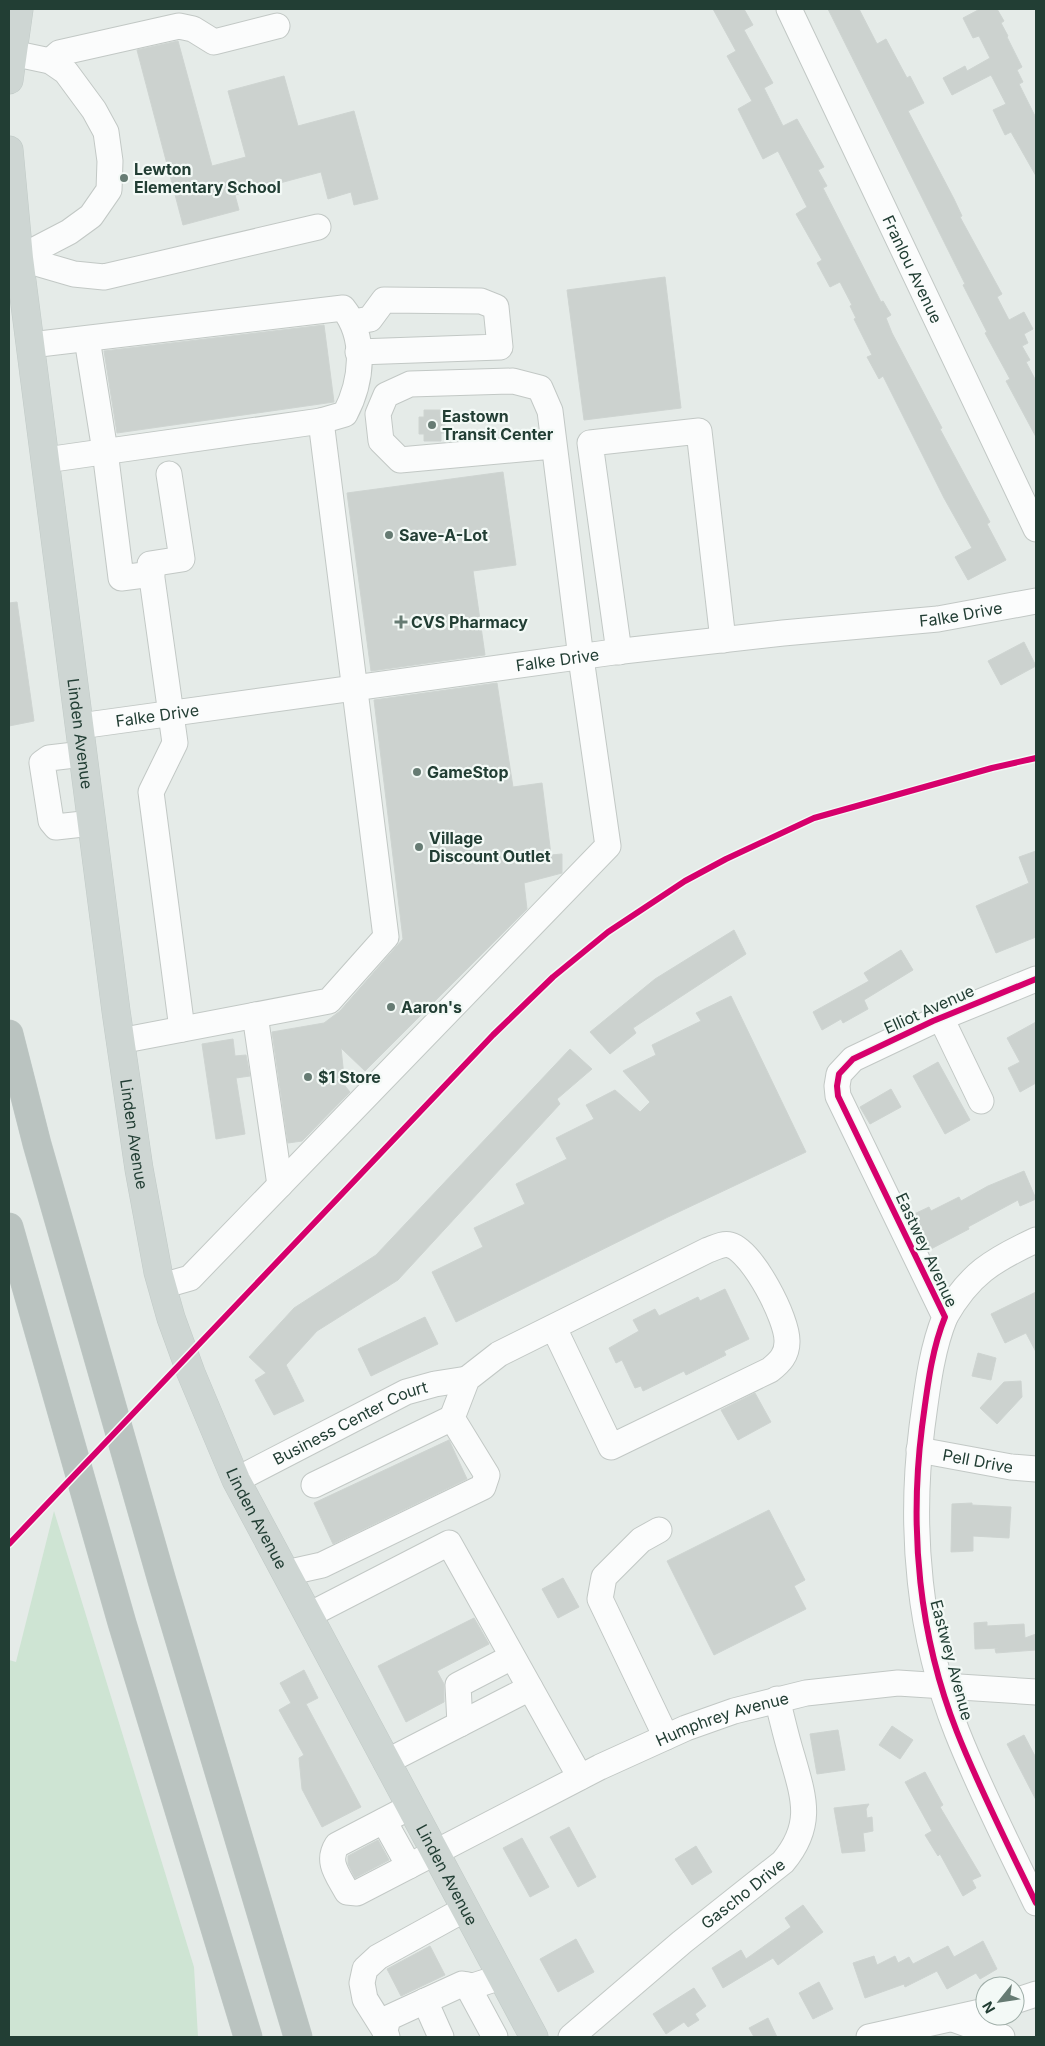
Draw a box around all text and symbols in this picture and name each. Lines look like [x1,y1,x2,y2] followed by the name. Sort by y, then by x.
[134,159,281,197] place label: Lewton Elementary School
[118,172,130,184] marker: Lewton Elementary School
[878,212,947,326] street label: Franlou Avenue
[442,406,554,444] place label: Eastown Transit Center
[426,419,438,431] marker: Eastown Transit Center
[399,525,488,545] place label: Save-A-Lot
[383,529,395,541] marker: Save-A-Lot
[918,597,1004,631] street label: Falke Drive
[411,612,528,632] place label: CVS Pharmacy
[395,616,407,628] marker: CVS Pharmacy
[515,644,600,676] street label: Falke Drive
[63,677,97,790] street label: Linden Avenue
[114,700,200,731] street label: Falke Drive
[427,762,509,782] place label: GameStop
[411,766,423,778] marker: GameStop
[429,828,551,866] place label: Village Discount Outlet
[413,841,425,853] marker: Village Discount Outlet
[881,980,977,1038] street label: Elliot Avenue
[401,997,462,1017] place label: Aaron's
[385,1001,397,1013] marker: Aaron's
[318,1067,381,1087] place label: $1 Store
[302,1071,314,1083] marker: $1 Store
[116,1077,153,1191] street label: Linden Avenue
[892,1190,962,1310] street label: Eastwey Avenue
[270,1377,430,1469] street label: Business Center Court
[941,1445,1015,1477] street label: Pell Drive
[222,1465,292,1572] street label: Linden Avenue
[926,1598,978,1722] street label: Eastwey Avenue
[652,1688,791,1750] street label: Humphrey Avenue
[412,1821,482,1929] street label: Linden Avenue
[697,1854,789,1933] street label: Gascho Drive
[975,1976,1025,2026] north arrow
[978,1999,998,2017] text: N

